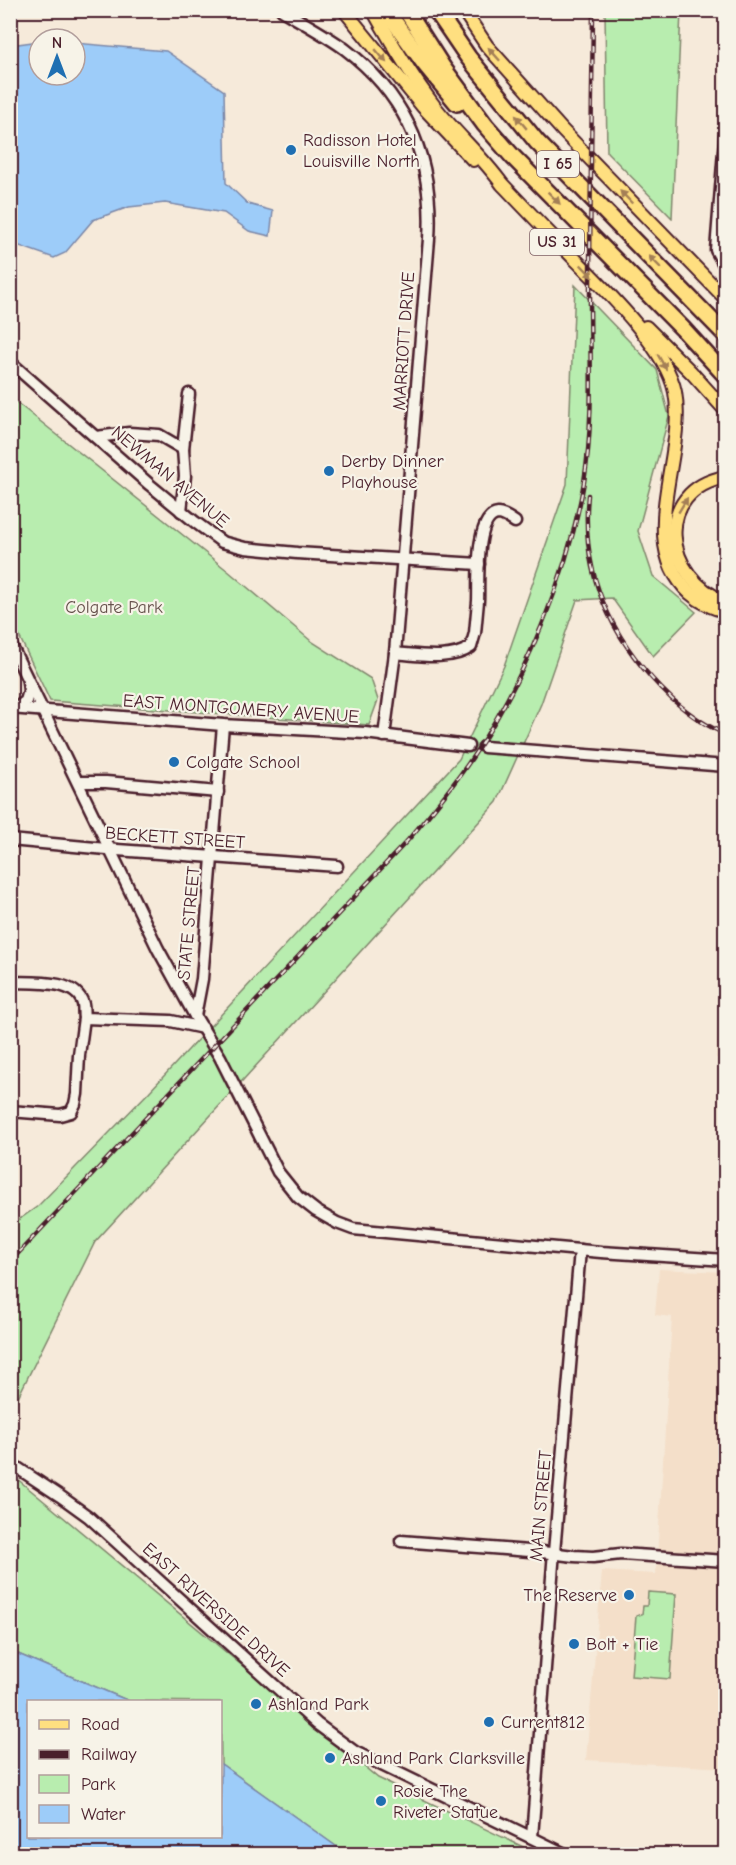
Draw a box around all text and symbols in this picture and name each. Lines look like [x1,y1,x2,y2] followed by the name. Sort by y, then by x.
[27,27,87,87] north arrow
[52,34,62,52] text: N
[488,47,501,62] one-way arrow
[374,48,387,64] one-way arrow
[514,114,527,130] one-way arrow
[303,130,420,172] place label: Radisson Hotel Louisville North
[284,143,298,157] marker: Radisson Hotel Louisville North
[537,151,579,177] road number: I 65
[619,190,633,205] one-way arrow
[547,191,561,205] one-way arrow
[530,229,584,255] road number: US 31
[649,256,663,270] one-way arrow
[579,263,593,277] one-way arrow
[389,271,419,411] street label: MARRIOTT DRIVE
[656,354,667,370] one-way arrow
[107,422,233,532] street label: NEWMAN AVENUE
[341,451,444,493] place label: Derby Dinner Playhouse
[322,464,336,478] marker: Derby Dinner Playhouse
[678,497,689,514] one-way arrow
[65,597,163,618] park label: Colgate Park
[122,690,360,728] street label: EAST MONTGOMERY AVENUE
[186,752,300,773] place label: Colgate School
[167,755,181,769] marker: Colgate School
[104,823,246,853] street label: BECKETT STREET
[174,865,204,981] street label: STATE STREET
[526,1449,556,1563] street label: MAIN STREET
[138,1538,294,1682] street label: EAST RIVERSIDE DRIVE
[524,1585,617,1606] place label: The Reserve
[622,1588,636,1602] marker: The Reserve
[586,1634,658,1655] place label: Bolt + Tie
[567,1637,581,1651] marker: Bolt + Tie
[268,1694,369,1715] place label: Ashland Park
[249,1697,263,1711] marker: Ashland Park
[27,1700,222,1838] legend
[501,1712,585,1733] place label: Current812
[81,1714,120,1735] text: Road
[482,1715,496,1729] marker: Current812
[81,1744,138,1765] text: Railway
[342,1748,525,1769] place label: Ashland Park Clarksville
[323,1751,337,1765] marker: Ashland Park Clarksville
[81,1774,116,1795] text: Park
[393,1781,498,1823] place label: Rosie The Riveter Statue
[374,1794,388,1808] marker: Rosie The Riveter Statue
[81,1804,126,1825] text: Water

